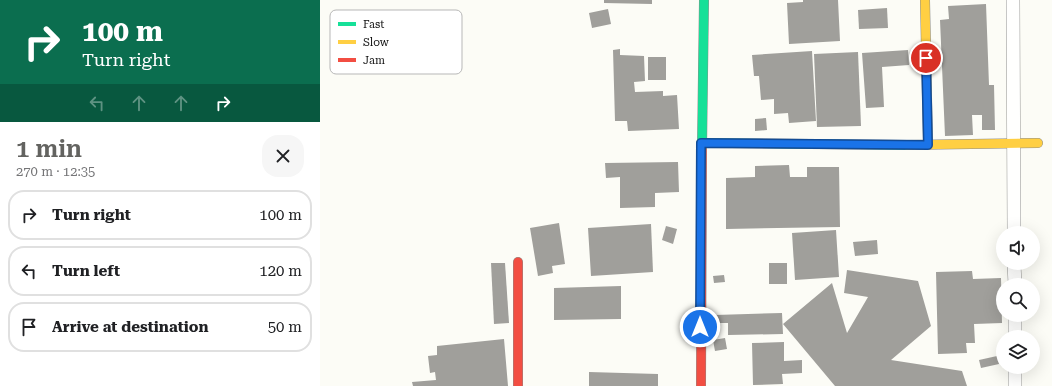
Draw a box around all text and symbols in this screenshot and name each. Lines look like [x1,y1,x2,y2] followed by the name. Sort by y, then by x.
[330,10,462,74] legend
[82,15,163,48] text: 100 m
[16,16,68,68] icon: right
[363,18,384,31] text: Fast
[363,36,390,49] text: Slow
[909,41,943,75] pin
[915,47,937,69] icon: arrive
[82,49,170,70] text: Turn right
[363,54,385,67] text: Jam
[86,92,108,114] icon: left
[128,92,150,114] icon: ahead
[170,92,192,114] icon: ahead
[212,92,234,114] icon: right
[16,135,82,163] text: 1 min
[262,135,304,177] button: close
[16,164,95,179] text: 270 m · 12:35
[18,204,40,226] icon: right
[52,206,131,224] text: Turn right
[259,206,302,224] text: 100 m
[996,226,1040,374] map controls
[996,226,1040,270] button: sound
[18,260,40,282] icon: left
[52,262,120,280] text: Turn left
[259,262,302,280] text: 120 m
[996,278,1040,322] button: search
[679,306,721,348] position arrow
[18,316,40,338] icon: arrive
[52,318,208,336] text: Arrive at destination
[268,318,302,336] text: 50 m
[996,330,1040,374] button: layers

